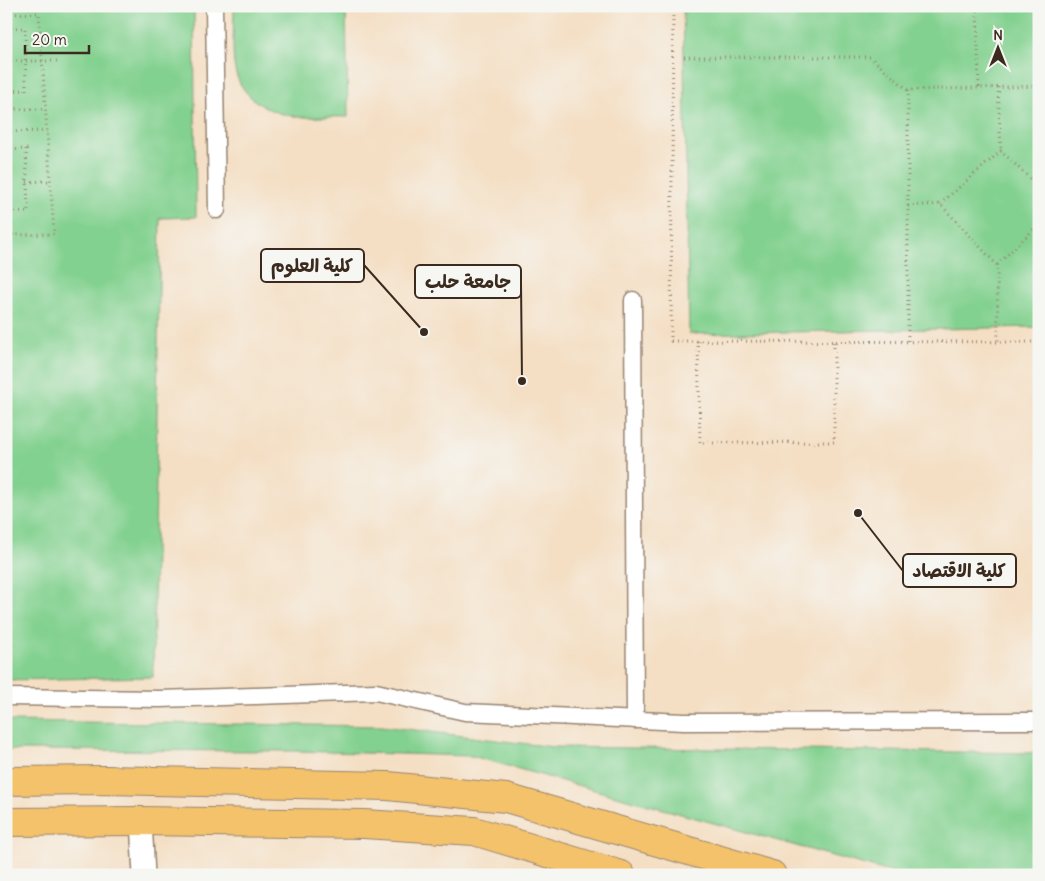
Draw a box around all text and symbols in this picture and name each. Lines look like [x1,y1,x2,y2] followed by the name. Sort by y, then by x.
[25,22,89,54] scale bar
[972,22,1022,72] north arrow
[993,26,1003,44] text: N
[32,30,67,49] text: 20 m
[261,249,364,282] callout: كلية العلوم
[271,254,353,280] text: كلية العلوم
[415,265,521,298] callout: جامعة حلب
[425,270,511,293] text: جامعة حلب
[903,554,1016,587] callout: كلية الاقتصاد
[912,559,1006,582] text: كلية الاقتصاد

